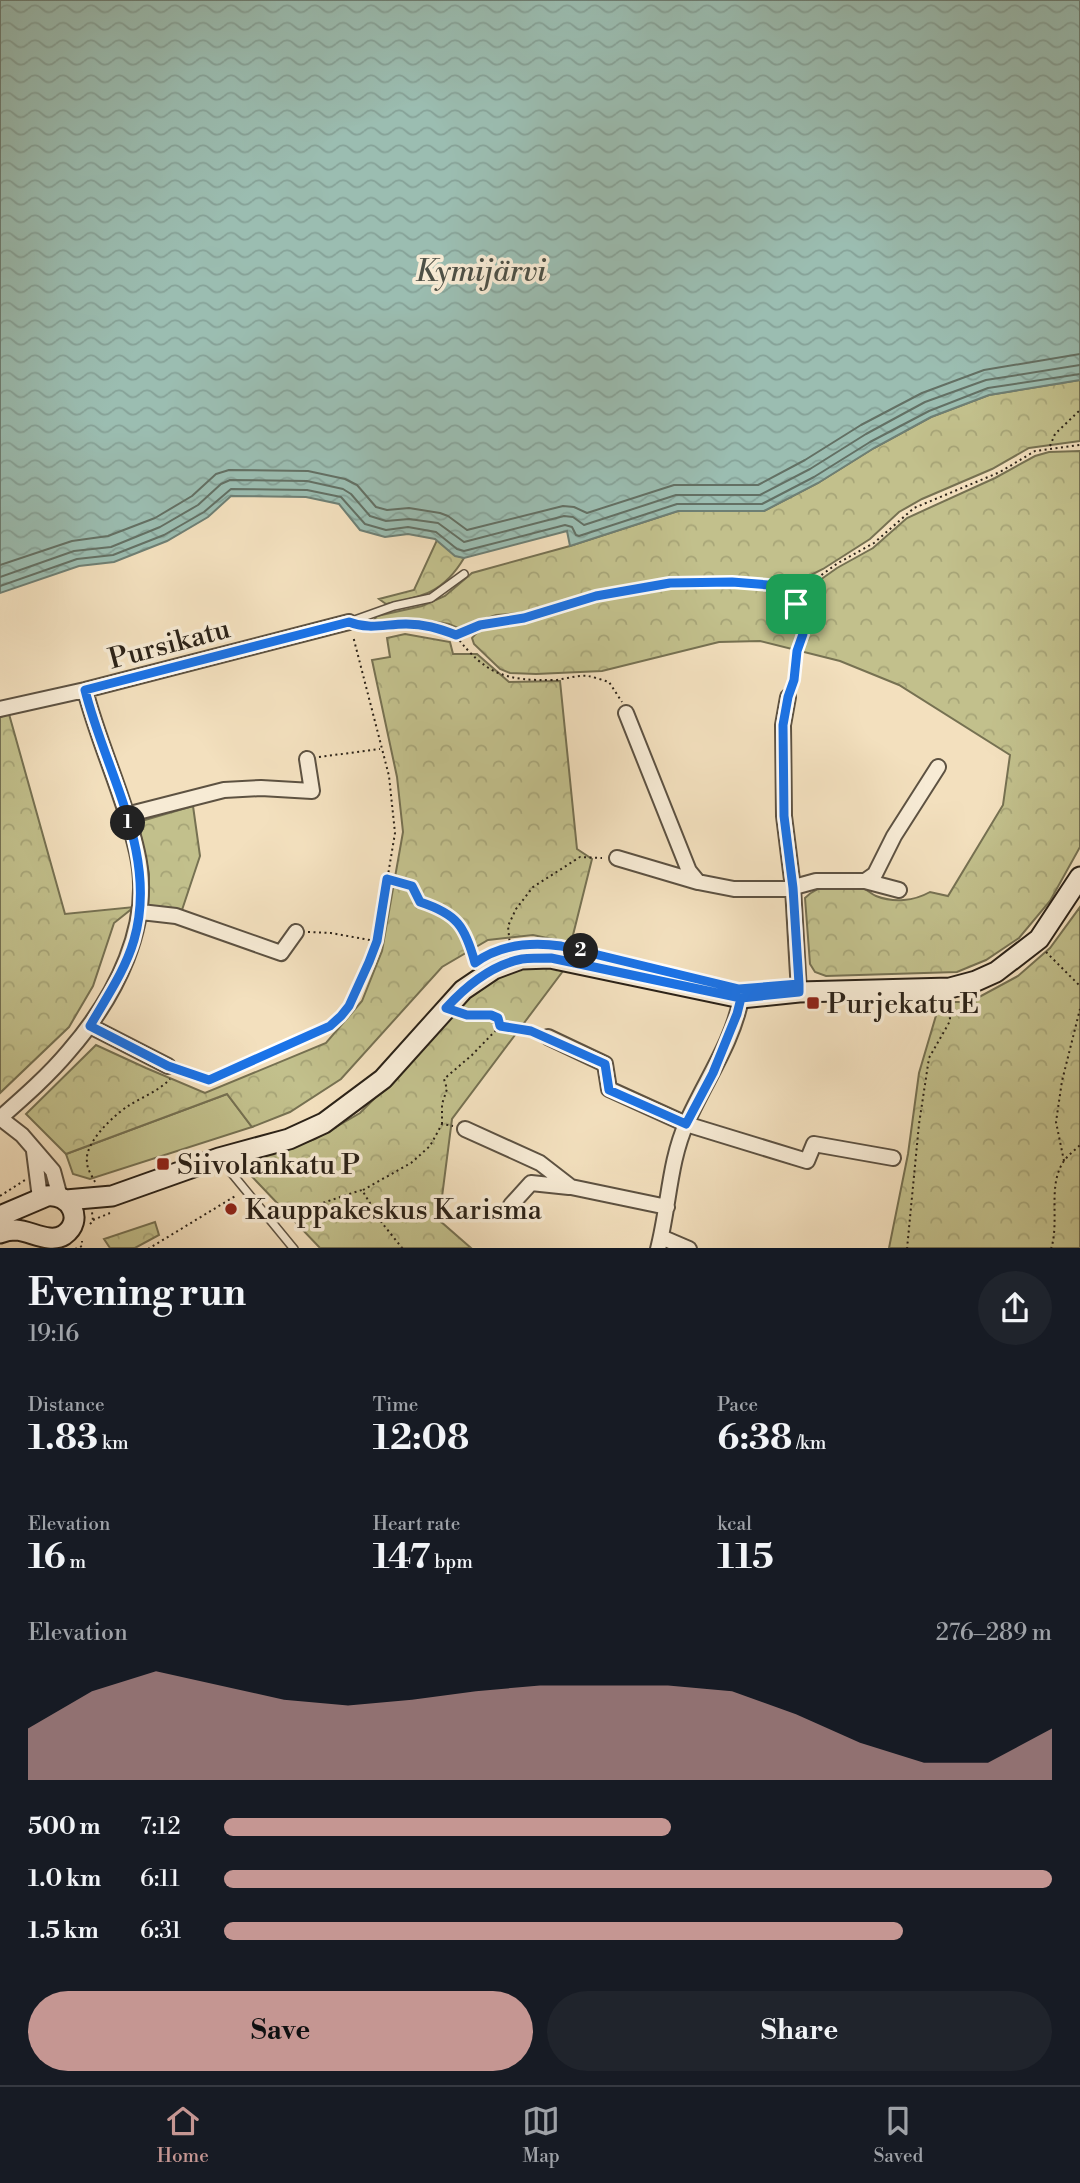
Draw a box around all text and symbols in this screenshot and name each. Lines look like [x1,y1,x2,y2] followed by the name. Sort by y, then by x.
[415,253,547,291] water label: Kymijärvi
[766,574,826,634] pin
[777,585,815,623] icon: arrive
[105,611,234,677] street label: Pursikatu
[110,806,146,840] pin: 1
[123,810,132,834] text: 1
[564,934,598,968] pin: 2
[575,938,586,962] text: 2
[827,987,979,1022] place label: Purjekatu E
[805,995,821,1011] marker: Purjekatu E
[177,1148,360,1183] place label: Siivolankatu P
[155,1156,171,1172] marker: Siivolankatu P
[245,1193,543,1228] place label: Kauppakeskus Karisma
[223,1201,239,1217] marker: Kauppakeskus Karisma
[28,1270,246,1317] text: Evening run
[978,1271,1052,1345] button: share
[28,1320,79,1348] text: 19:16
[28,1393,105,1417] text: Distance
[373,1393,418,1417] text: Time
[717,1393,758,1417] text: Pace
[28,1417,98,1460] text: 1.83
[373,1417,469,1460] text: 12:08
[717,1417,792,1460] text: 6:38
[98,1431,129,1455] text: km
[792,1431,826,1455] text: /km
[28,1512,110,1536] text: Elevation
[373,1512,460,1536] text: Heart rate
[717,1512,752,1536] text: kcal
[28,1536,66,1579] text: 16
[373,1536,430,1579] text: 147
[717,1536,774,1579] text: 115
[66,1550,86,1574] text: m
[430,1550,473,1574] text: bpm
[28,1619,128,1647] text: Elevation
[936,1619,1052,1647] text: 276–289 m
[28,1813,100,1841] text: 500 m
[140,1813,181,1841] text: 7:12
[28,1865,101,1893] text: 1.0 km
[140,1865,180,1893] text: 6:11
[28,1917,99,1945] text: 1.5 km
[140,1917,181,1945] text: 6:31
[28,1991,533,2071] button: Save
[547,1991,1052,2071] button: Share
[157,2102,209,2168] tab: Home
[522,2102,560,2168] tab: Map
[873,2102,923,2168] tab: Saved

